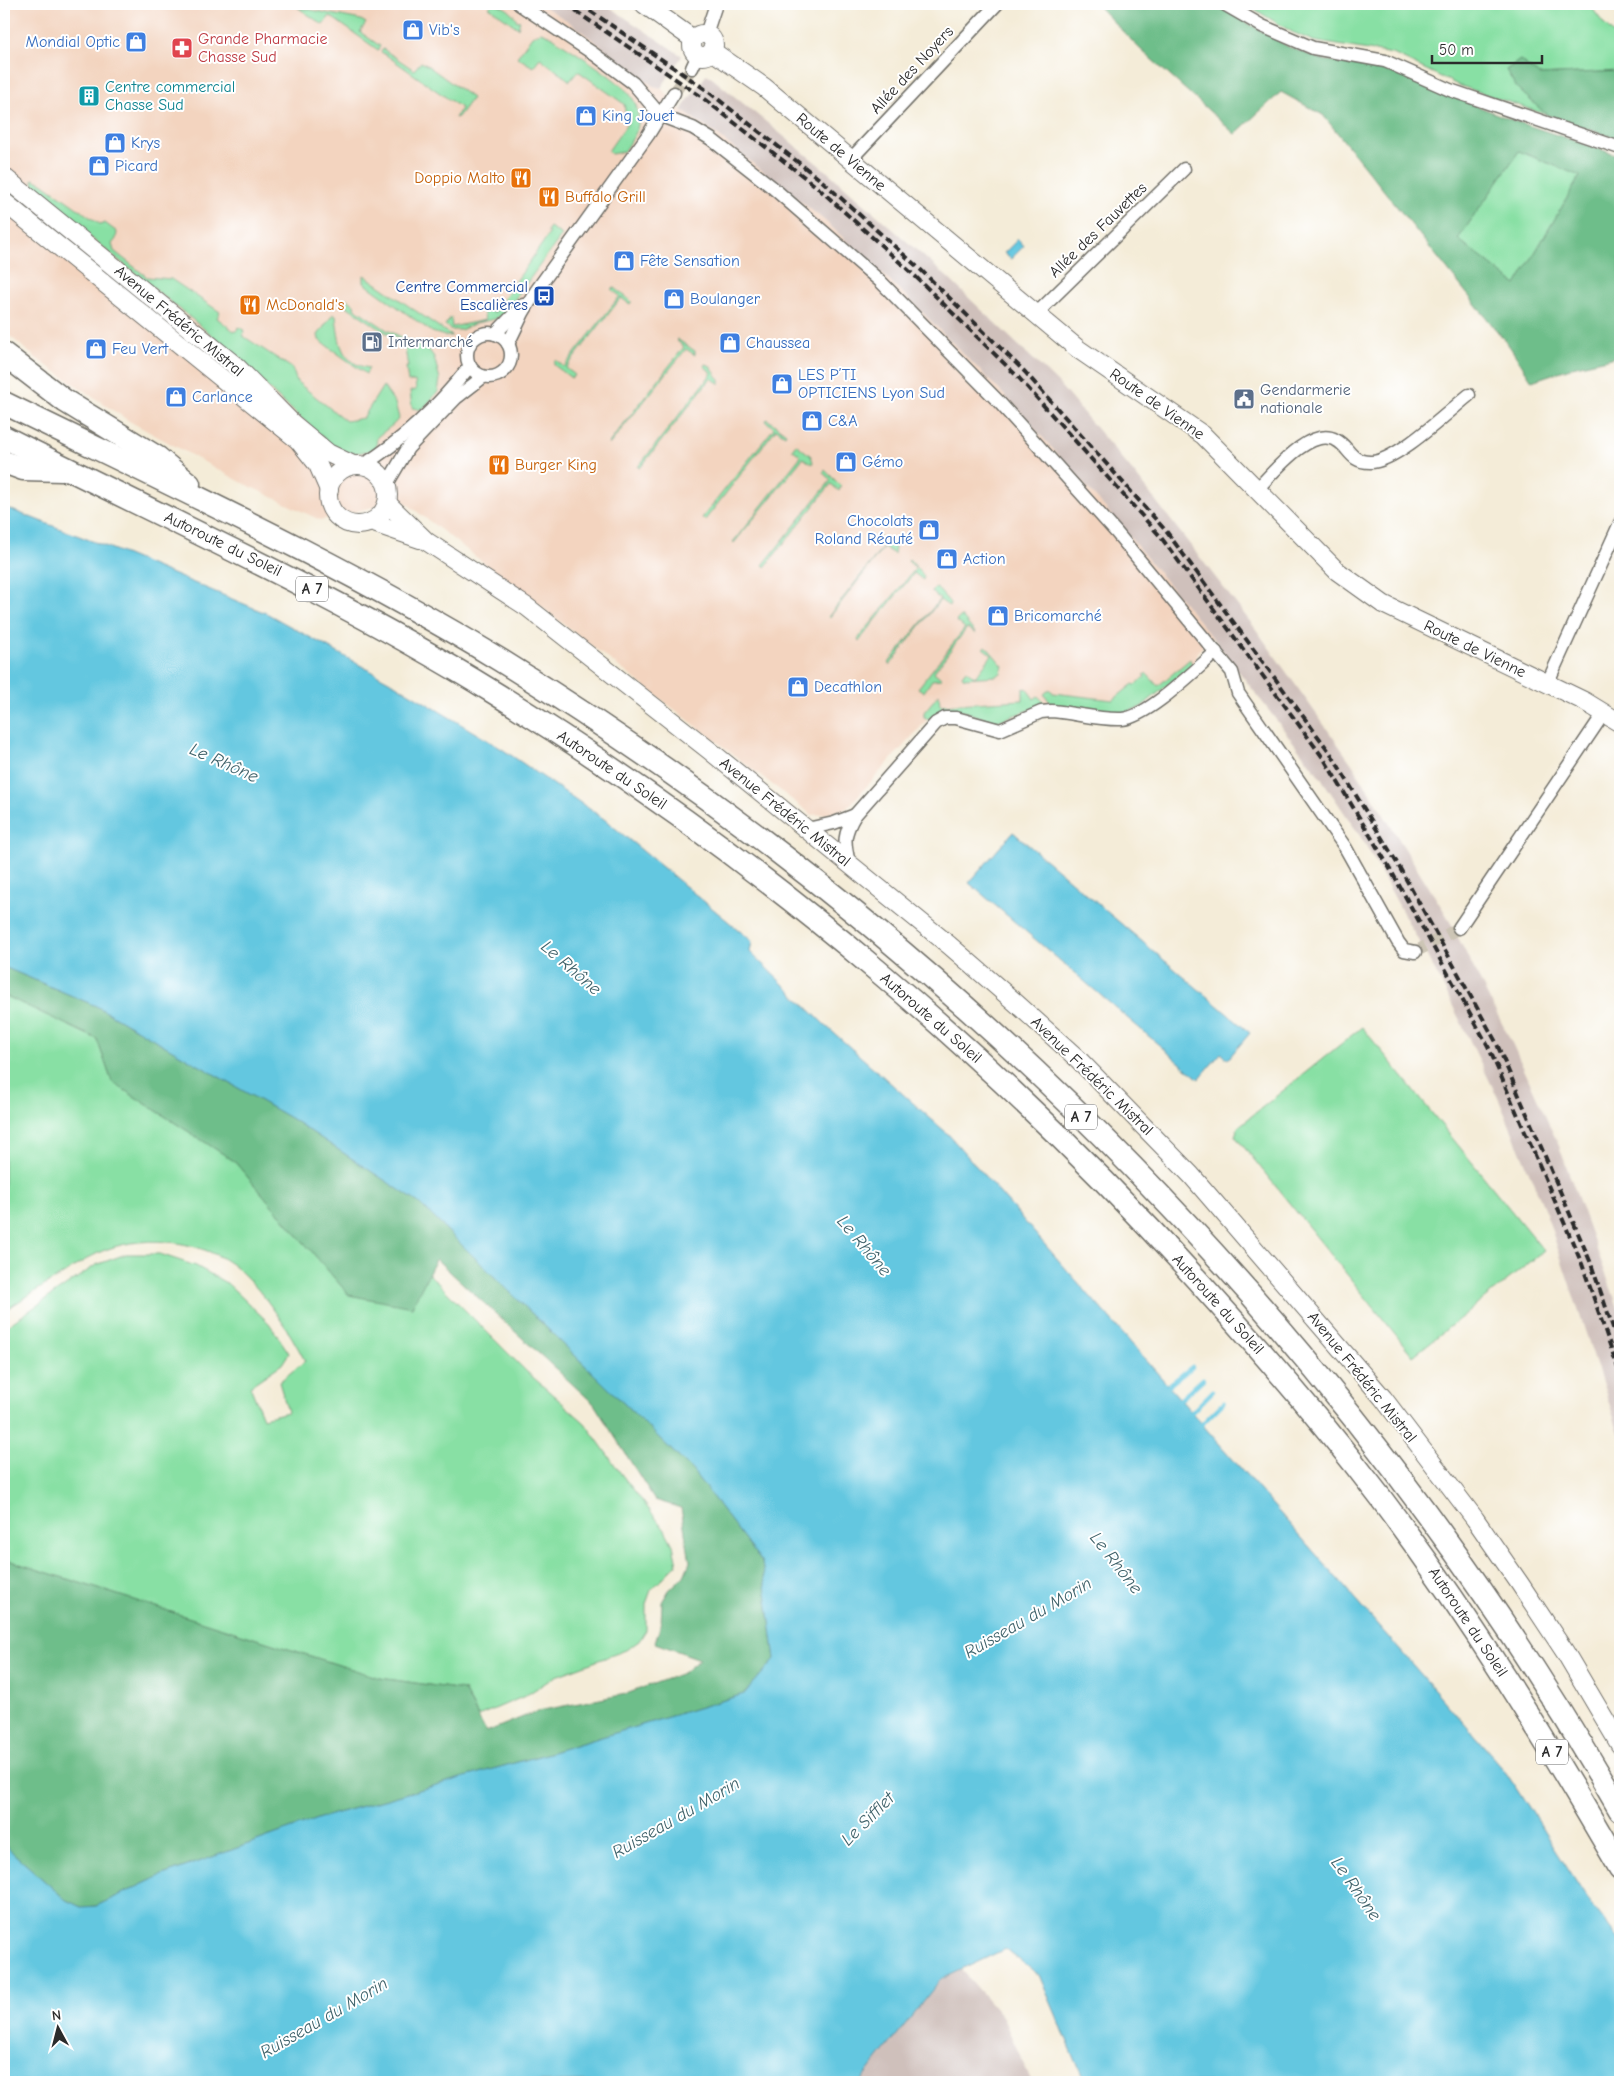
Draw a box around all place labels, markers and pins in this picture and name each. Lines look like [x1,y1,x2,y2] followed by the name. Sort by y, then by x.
[401,18,425,42] shop icon: Vib's
[429,21,460,39] place label: Vib's
[124,30,148,54] shop icon: Mondial Optic
[198,30,327,66] place label: Grande Pharmacie Chasse Sud
[26,33,120,51] place label: Mondial Optic
[170,36,194,60] pharmacy icon: Grande Pharmacie Chasse Sud
[105,78,235,114] place label: Centre commercial Chasse Sud
[77,84,101,108] building icon: Centre commercial Chasse Sud
[574,104,598,128] shop icon: King Jouet
[602,107,674,125] place label: King Jouet
[103,131,127,155] shop icon: Krys
[131,134,160,152] place label: Krys
[87,154,111,178] shop icon: Picard
[115,157,158,175] place label: Picard
[509,166,533,190] restaurant icon: Doppio Malto
[414,169,505,187] place label: Doppio Malto
[537,185,561,209] restaurant icon: Buffalo Grill
[565,188,646,206] place label: Buffalo Grill
[612,249,636,273] shop icon: Fête Sensation
[640,252,740,270] place label: Fête Sensation
[396,278,528,314] place label: Centre Commercial Escalières
[532,284,556,308] bus stop icon: Centre Commercial Escalières
[662,287,686,311] shop icon: Boulanger
[690,290,761,308] place label: Boulanger
[238,293,262,317] restaurant icon: McDonald's
[266,296,345,314] place label: McDonald's
[360,330,384,354] fuel station icon: Intermarché
[718,331,742,355] shop icon: Chaussea
[388,333,473,351] place label: Intermarché
[746,334,810,352] place label: Chaussea
[84,337,108,361] shop icon: Feu Vert
[112,340,169,358] place label: Feu Vert
[798,366,945,402] place label: LES P’TI OPTICIENS Lyon Sud
[770,372,794,396] shop icon: LES P’TI OPTICIENS Lyon Sud
[1260,381,1351,417] place label: Gendarmerie nationale
[164,385,188,409] shop icon: Carlance
[1232,387,1256,411] public building icon: Gendarmerie nationale
[192,388,253,406] place label: Carlance
[800,409,824,433] shop icon: C&A
[828,412,857,430] place label: C&A
[834,450,858,474] shop icon: Gémo
[487,453,511,477] restaurant icon: Burger King
[862,453,903,471] place label: Gémo
[515,456,597,474] place label: Burger King
[815,512,913,548] place label: Chocolats Roland Réauté
[917,518,941,542] shop icon: Chocolats Roland Réauté
[935,547,959,571] shop icon: Action
[963,550,1006,568] place label: Action
[986,604,1010,628] shop icon: Bricomarché
[1014,607,1102,625] place label: Bricomarché
[786,675,810,699] shop icon: Decathlon
[814,678,882,696] place label: Decathlon

